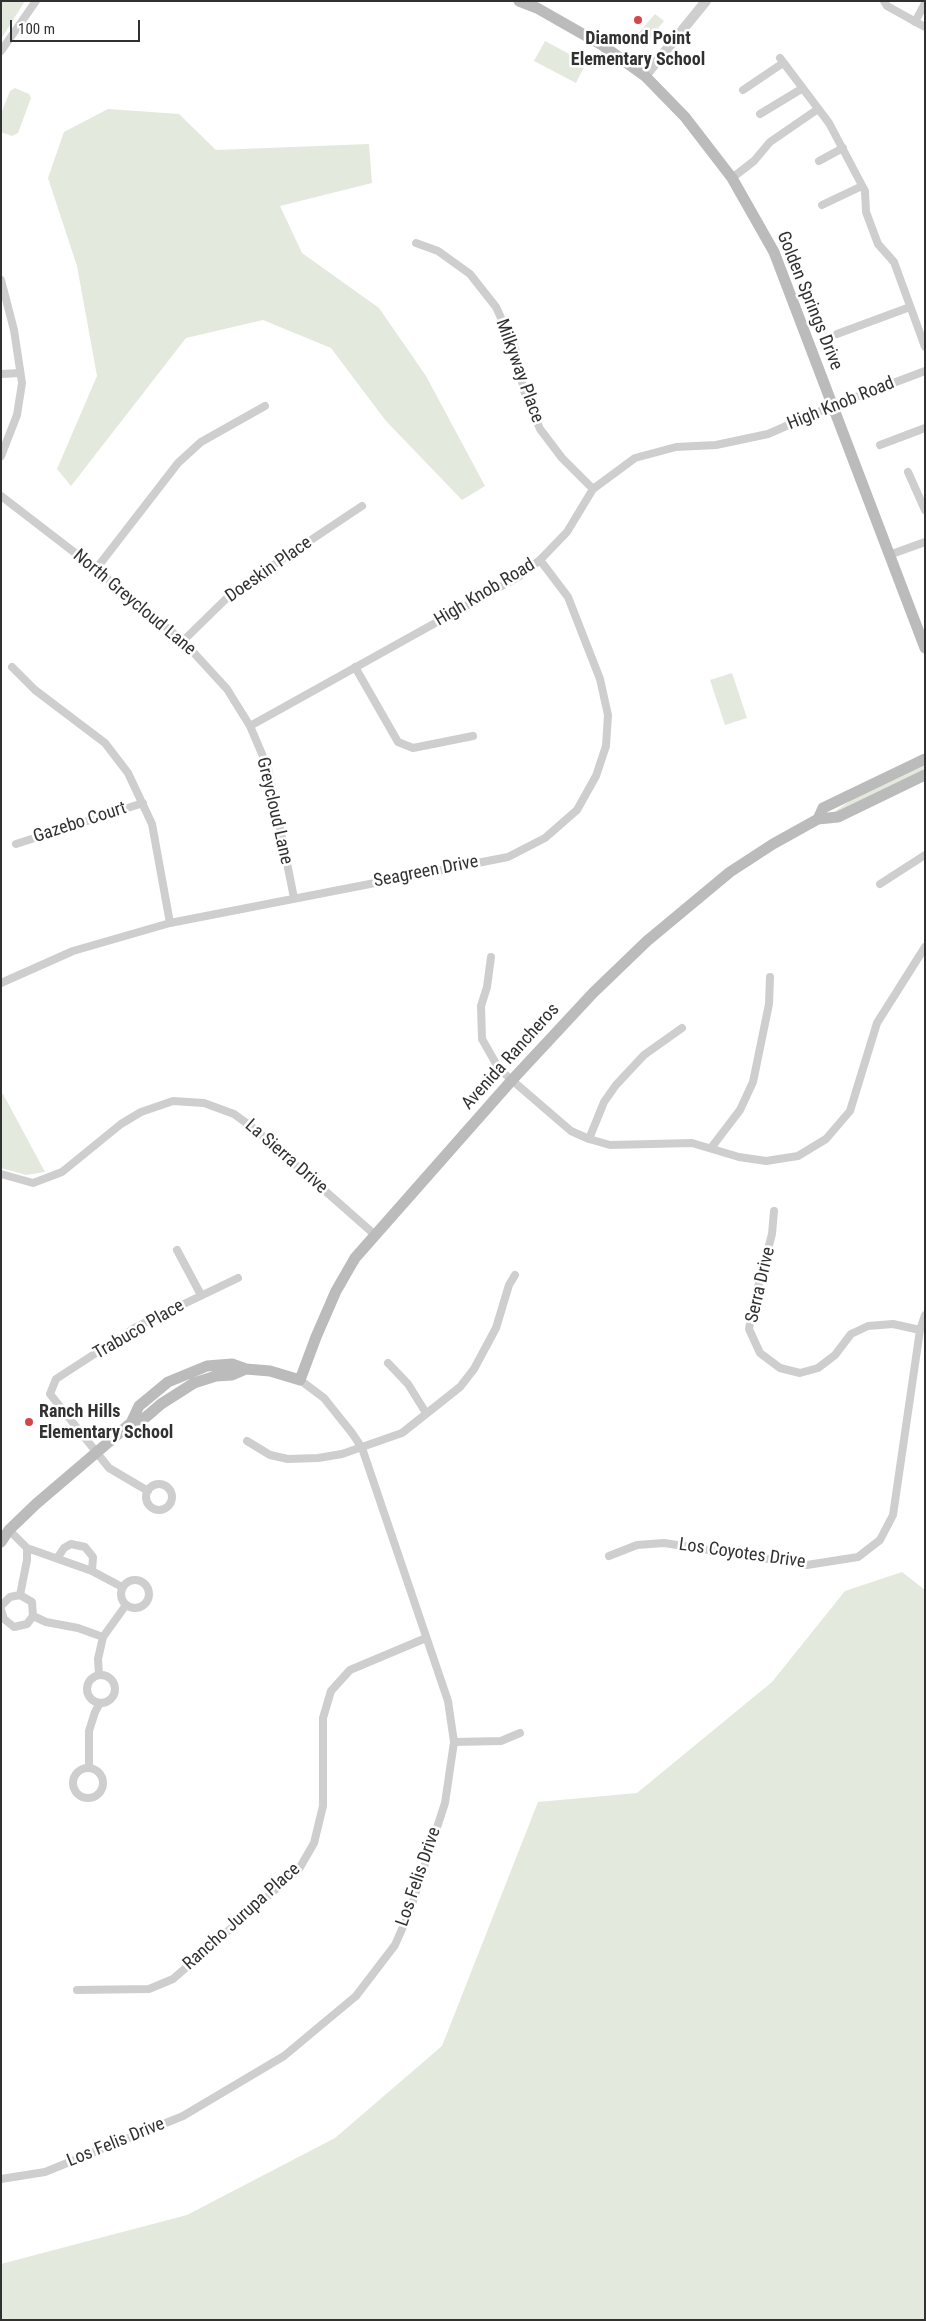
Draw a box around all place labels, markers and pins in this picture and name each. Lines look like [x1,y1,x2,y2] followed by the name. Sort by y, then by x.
[632,14,644,26] marker: Diamond Point Elementary School
[571,28,705,70] place label: Diamond Point Elementary School
[39,1401,173,1444] place label: Ranch Hills Elementary School
[23,1416,35,1428] marker: Ranch Hills Elementary School

